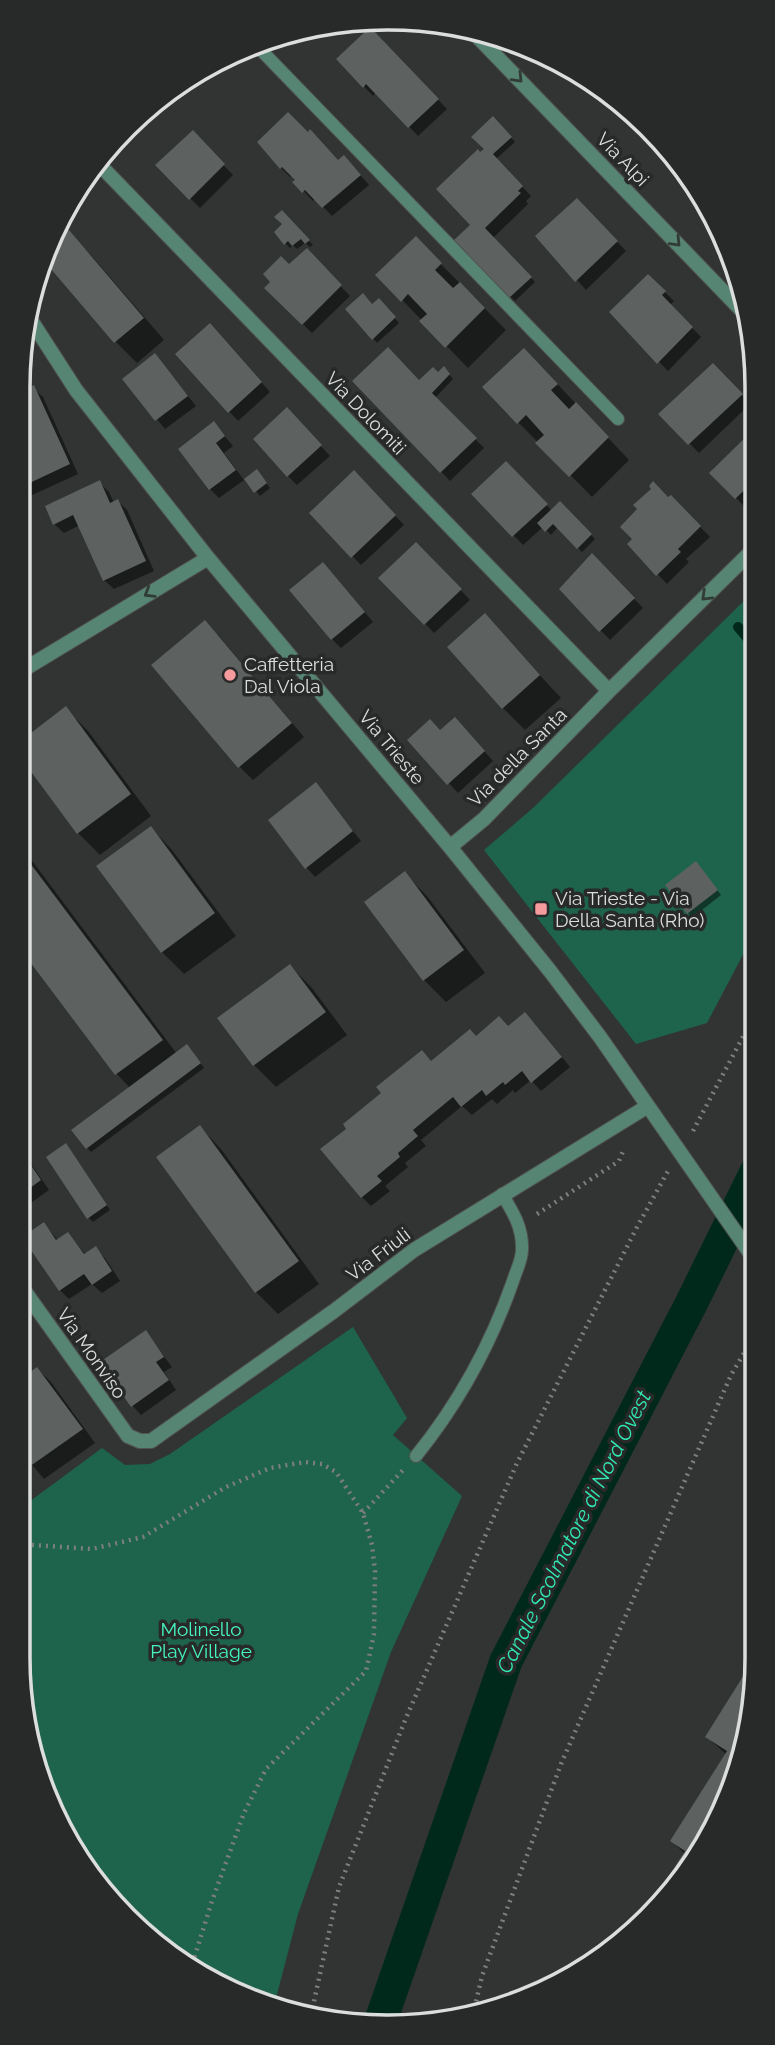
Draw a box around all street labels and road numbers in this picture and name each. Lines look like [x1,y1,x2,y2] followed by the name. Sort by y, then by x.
[592,128,654,190] street label: Via Alpi
[321,367,411,459] street label: Via Dolomiti
[463,703,571,811] street label: Via della Santa
[355,705,429,789] street label: Via Trieste
[342,1223,414,1285] street label: Via Friuli
[53,1303,131,1403] street label: Via Monviso

